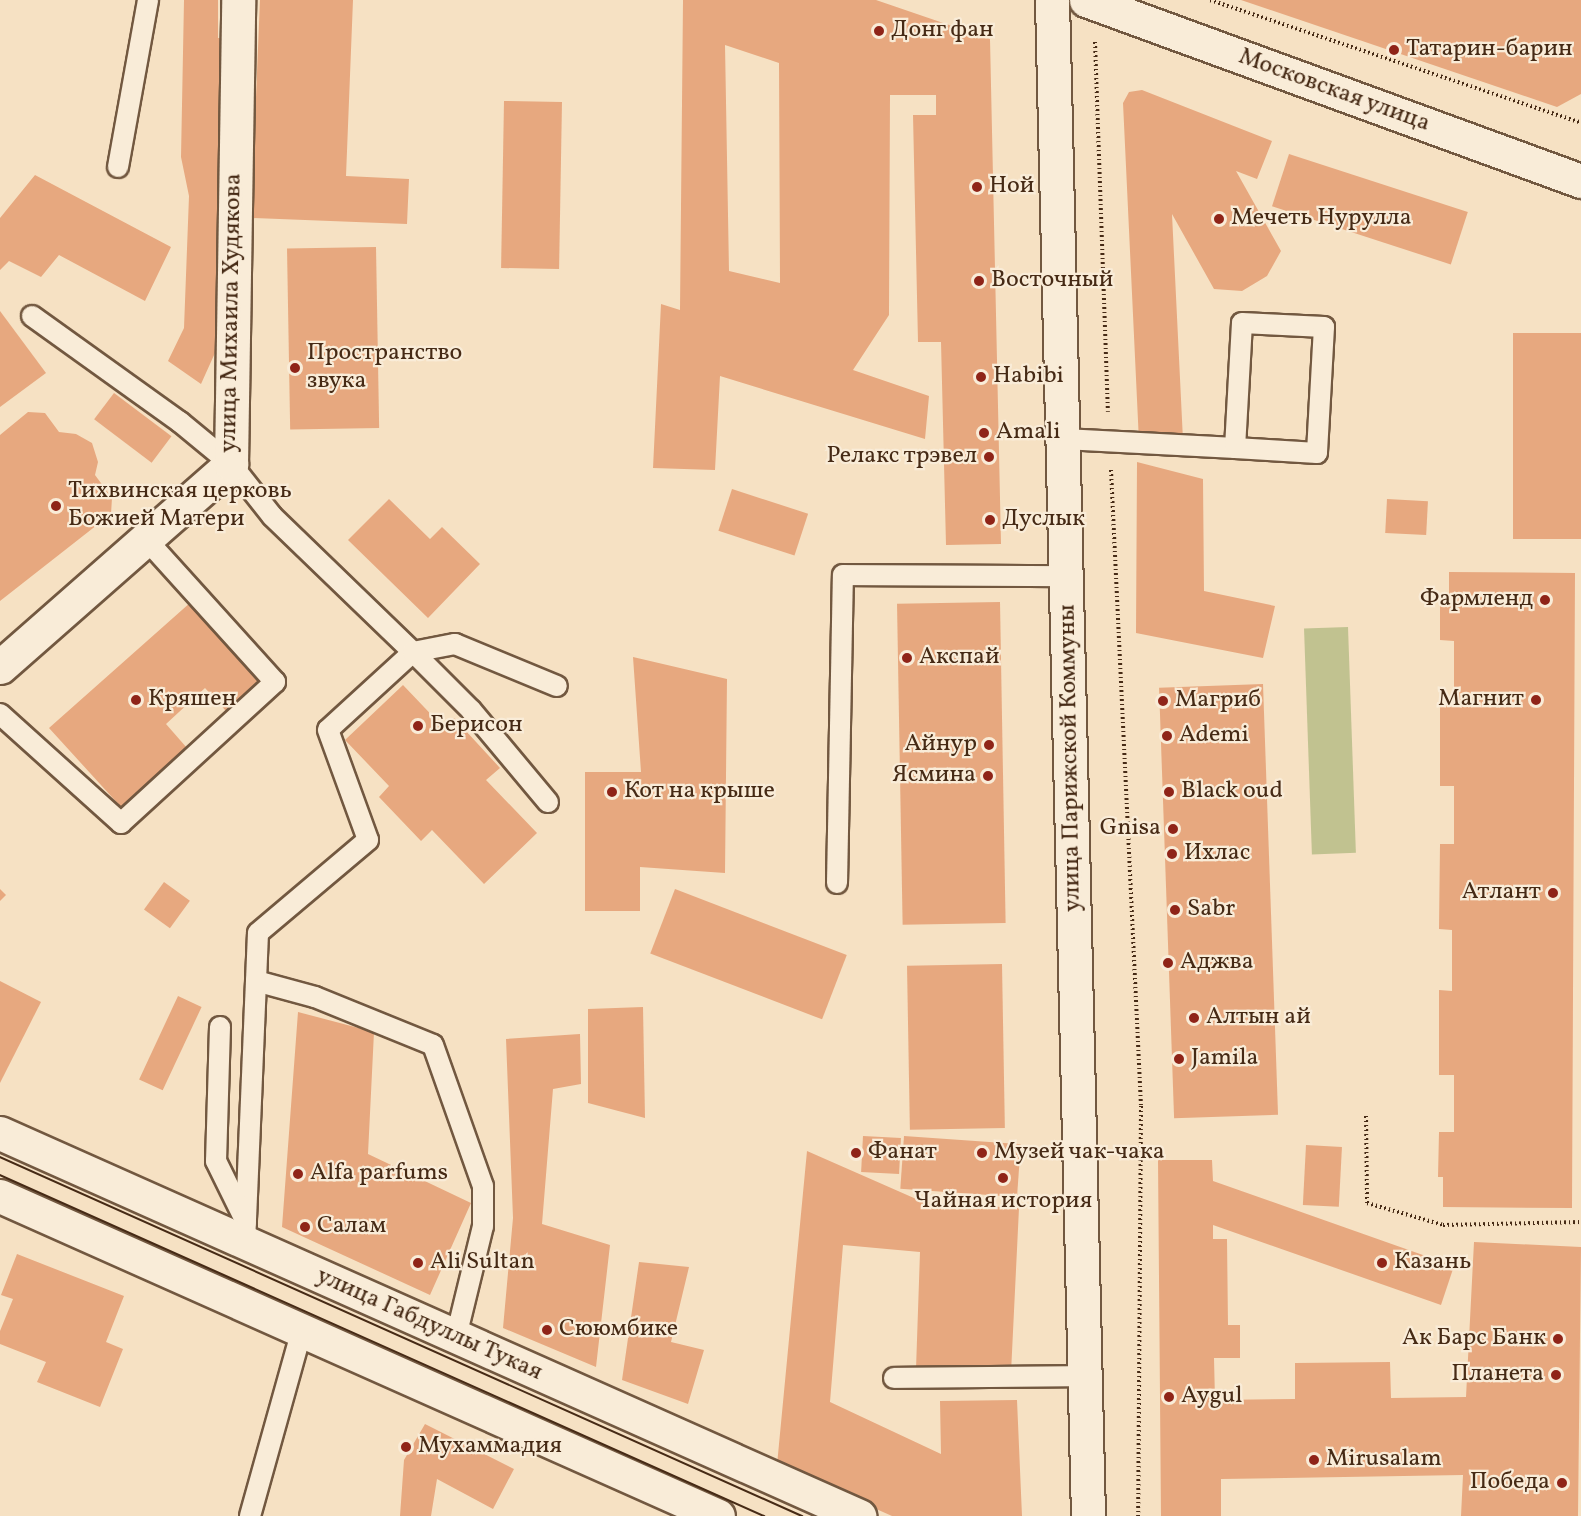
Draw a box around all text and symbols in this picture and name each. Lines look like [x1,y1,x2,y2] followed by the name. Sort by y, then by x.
[891,17,994,45] place label: Донг фан
[872,24,886,38] marker: Донг фан
[1406,36,1573,64] place label: Татарин-барин
[1234,43,1434,139] street label: Московская улица
[1387,43,1401,57] marker: Татарин-барин
[215,173,249,453] street label: улица Михаила Худякова
[989,173,1034,201] place label: Ной
[970,180,984,194] marker: Ной
[1231,205,1412,233] place label: Мечеть Нурулла
[1212,212,1226,226] marker: Мечеть Нурулла
[991,267,1113,295] place label: Восточный
[972,274,986,288] marker: Восточный
[307,340,462,396] place label: Пространство звука
[288,361,302,375] marker: Пространство звука
[993,363,1064,391] place label: Habibi
[974,370,988,384] marker: Habibi
[996,419,1060,447] place label: Amali
[977,426,991,440] marker: Amali
[826,443,977,471] place label: Релакс трэвел
[982,450,996,464] marker: Релакс трэвел
[68,478,292,534] place label: Тихвинская церковь Божией Матери
[49,499,63,513] marker: Тихвинская церковь Божией Матери
[1002,506,1085,534] place label: Дуслык
[983,513,997,527] marker: Дуслык
[1420,586,1533,614] place label: Фармленд
[1538,593,1552,607] marker: Фармленд
[1054,604,1088,912] street label: улица Парижской Коммуны
[919,644,1000,672] place label: Акспай
[900,651,914,665] marker: Акспай
[148,686,236,714] place label: Кряшен
[1438,686,1524,714] place label: Магнит
[1175,687,1261,715] place label: Магриб
[129,693,143,707] marker: Кряшен
[1529,693,1543,707] marker: Магнит
[1156,694,1170,708] marker: Магриб
[430,712,523,740] place label: Берисон
[411,719,425,733] marker: Берисон
[1179,722,1249,750] place label: Ademi
[1160,729,1174,743] marker: Ademi
[904,731,977,759] place label: Айнур
[982,738,996,752] marker: Айнур
[892,762,976,790] place label: Ясмина
[981,769,995,783] marker: Ясмина
[624,778,775,806] place label: Кот на крыше
[1181,778,1283,806] place label: Black oud
[605,785,619,799] marker: Кот на крыше
[1162,785,1176,799] marker: Black oud
[1100,815,1161,843] place label: Gnisa
[1166,822,1180,836] marker: Gnisa
[1184,840,1250,868] place label: Ихлас
[1165,847,1179,861] marker: Ихлас
[1462,879,1541,907] place label: Атлант
[1546,886,1560,900] marker: Атлант
[1187,896,1235,924] place label: Sabr
[1168,903,1182,917] marker: Sabr
[1180,949,1254,977] place label: Аджва
[1161,956,1175,970] marker: Аджва
[1206,1004,1311,1032] place label: Алтын ай
[1187,1011,1201,1025] marker: Алтын ай
[1191,1045,1258,1073] place label: Jamila
[1172,1052,1186,1066] marker: Jamila
[868,1139,937,1167] place label: Фанат
[994,1139,1165,1167] place label: Музей чак-чака
[849,1146,863,1160] marker: Фанат
[975,1146,989,1160] marker: Музей чак-чака
[310,1160,448,1188] place label: Alfa parfums
[291,1167,305,1181] marker: Alfa parfums
[996,1171,1010,1185] marker: Чайная история
[914,1188,1092,1216] place label: Чайная история
[317,1213,386,1241] place label: Салам
[298,1220,312,1234] marker: Салам
[430,1249,535,1277] place label: Ali Sultan
[1394,1249,1471,1277] place label: Казань
[411,1256,425,1270] marker: Ali Sultan
[1375,1256,1389,1270] marker: Казань
[311,1262,547,1388] street label: улица Габдуллы Тукая
[559,1316,678,1344] place label: Сююмбике
[540,1323,554,1337] marker: Сююмбике
[1402,1325,1546,1353] place label: Ак Барс Банк
[1551,1332,1565,1346] marker: Ак Барс Банк
[1451,1361,1544,1389] place label: Планета
[1549,1368,1563,1382] marker: Планета
[1181,1383,1242,1411] place label: Aygul
[1162,1390,1176,1404] marker: Aygul
[418,1433,562,1461] place label: Мухаммадия
[399,1440,413,1454] marker: Мухаммадия
[1326,1446,1442,1474] place label: Mirusalam
[1307,1453,1321,1467] marker: Mirusalam
[1470,1469,1550,1497] place label: Победа
[1555,1476,1569,1490] marker: Победа

